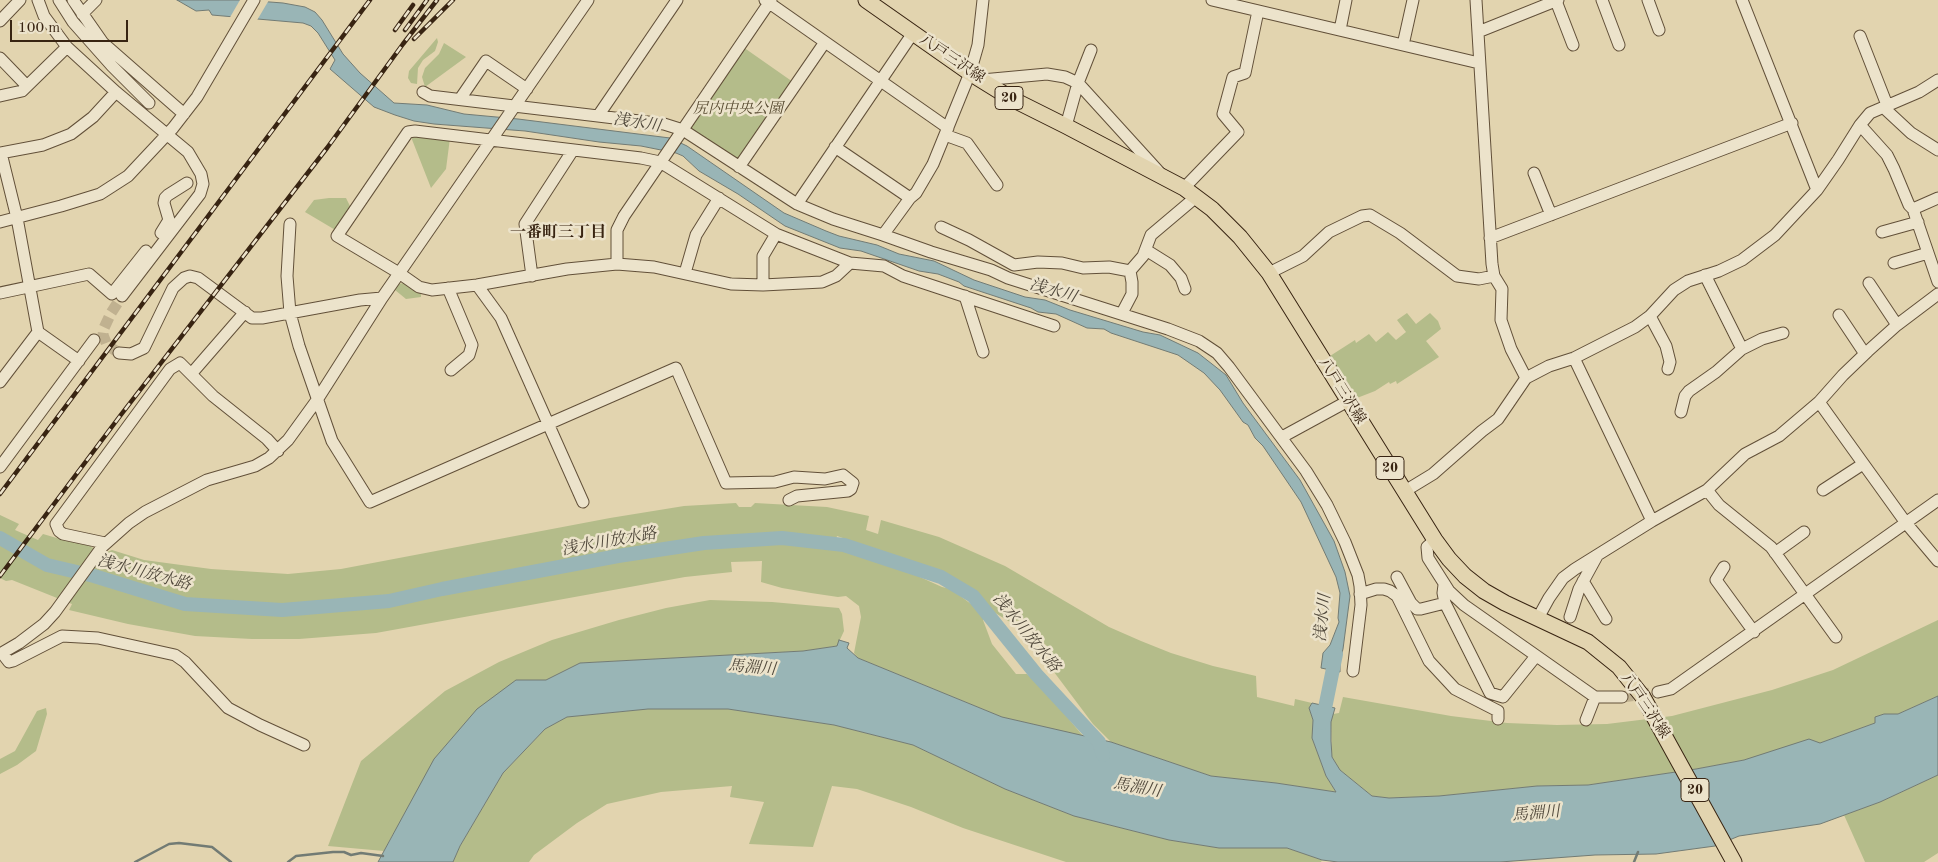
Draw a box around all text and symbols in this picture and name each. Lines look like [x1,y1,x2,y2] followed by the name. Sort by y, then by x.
[12,10,130,42] scale bar
[18,21,60,36] text: 100 m
[916,31,988,87] street label: 八戸三沢線
[995,86,1023,110] road number: 20
[693,100,783,118] park label: 尻内中央公園
[612,110,662,136] water label: 浅水川
[510,223,606,243] district label: 一番町三丁目
[1027,275,1079,307] water label: 浅水川
[1314,354,1370,428] street label: 八戸三沢線
[1376,456,1404,479] road number: 20
[560,524,658,560] water label: 浅水川放水路
[95,551,193,595] water label: 浅水川放水路
[988,590,1064,676] water label: 浅水川放水路
[1311,593,1335,643] water label: 浅水川
[727,656,777,680] water label: 馬淵川
[1617,670,1673,742] street label: 八戸三沢線
[1112,774,1162,802] water label: 馬淵川
[1681,778,1709,802] road number: 20
[1511,802,1561,826] water label: 馬淵川

